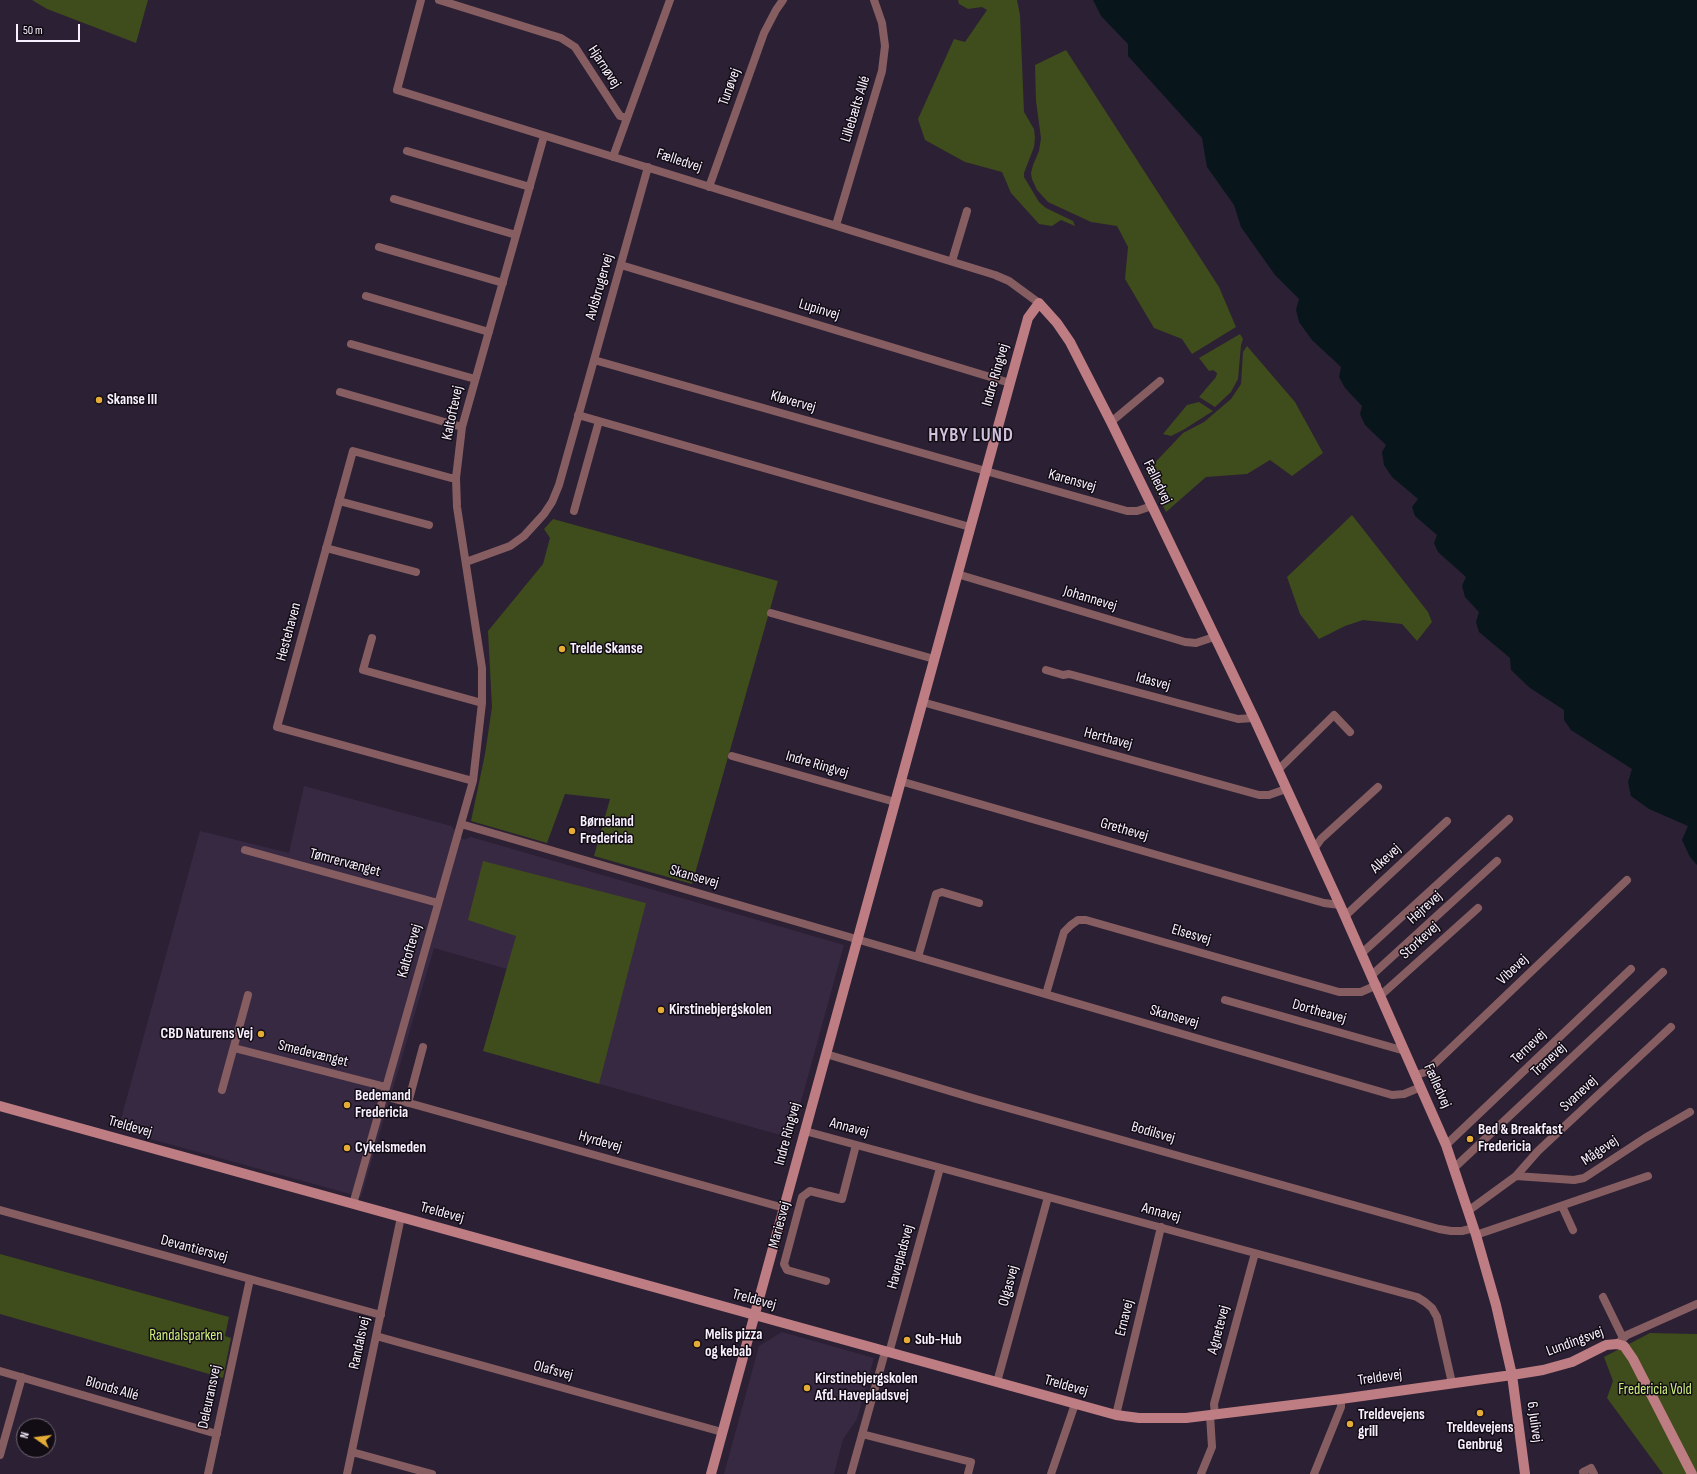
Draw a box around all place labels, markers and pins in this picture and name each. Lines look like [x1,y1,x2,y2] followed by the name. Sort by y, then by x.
[107,391,157,409] place label: Skanse III
[94,395,104,405] marker: Skanse III
[570,640,643,658] place label: Trelde Skanse
[557,644,567,654] marker: Trelde Skanse
[580,813,634,848] place label: Børneland Fredericia
[567,826,577,836] marker: Børneland Fredericia
[669,1001,772,1019] place label: Kirstinebjergskolen
[656,1005,666,1015] marker: Kirstinebjergskolen
[161,1025,253,1043] place label: CBD Naturens Vej
[256,1029,266,1039] marker: CBD Naturens Vej
[355,1087,411,1122] place label: Bedemand Fredericia
[342,1100,352,1110] marker: Bedemand Fredericia
[1478,1121,1563,1156] place label: Bed & Breakfast Fredericia
[1465,1134,1475,1144] marker: Bed & Breakfast Fredericia
[355,1139,426,1157] place label: Cykelsmeden
[342,1143,352,1153] marker: Cykelsmeden
[705,1326,762,1361] place label: Melis pizza og kebab
[915,1331,962,1349] place label: Sub-Hub
[902,1335,912,1345] marker: Sub-Hub
[692,1339,702,1349] marker: Melis pizza og kebab
[815,1370,918,1405] place label: Kirstinebjergskolen Afd. Havepladsvej
[802,1383,812,1393] marker: Kirstinebjergskolen Afd. Havepladsvej
[1358,1406,1425,1441] place label: Treldevejens grill
[1475,1408,1485,1418] marker: Treldevejens Genbrug
[1345,1419,1355,1429] marker: Treldevejens grill
[1447,1419,1513,1454] place label: Treldevejens Genbrug

